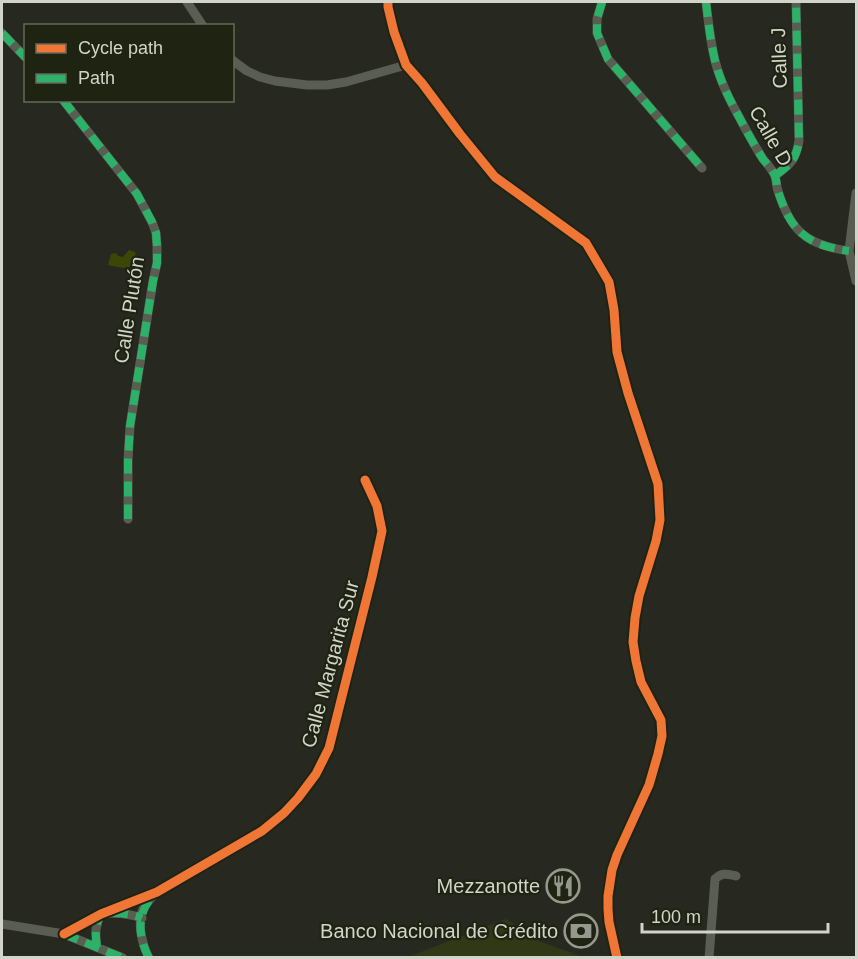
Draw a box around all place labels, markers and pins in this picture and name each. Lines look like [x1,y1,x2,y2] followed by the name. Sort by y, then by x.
[545,868,581,904] restaurant icon: Mezzanotte
[437,875,540,897] place label: Mezzanotte
[563,913,599,949] bank icon: Banco Nacional de Crédito
[320,920,558,942] place label: Banco Nacional de Crédito

